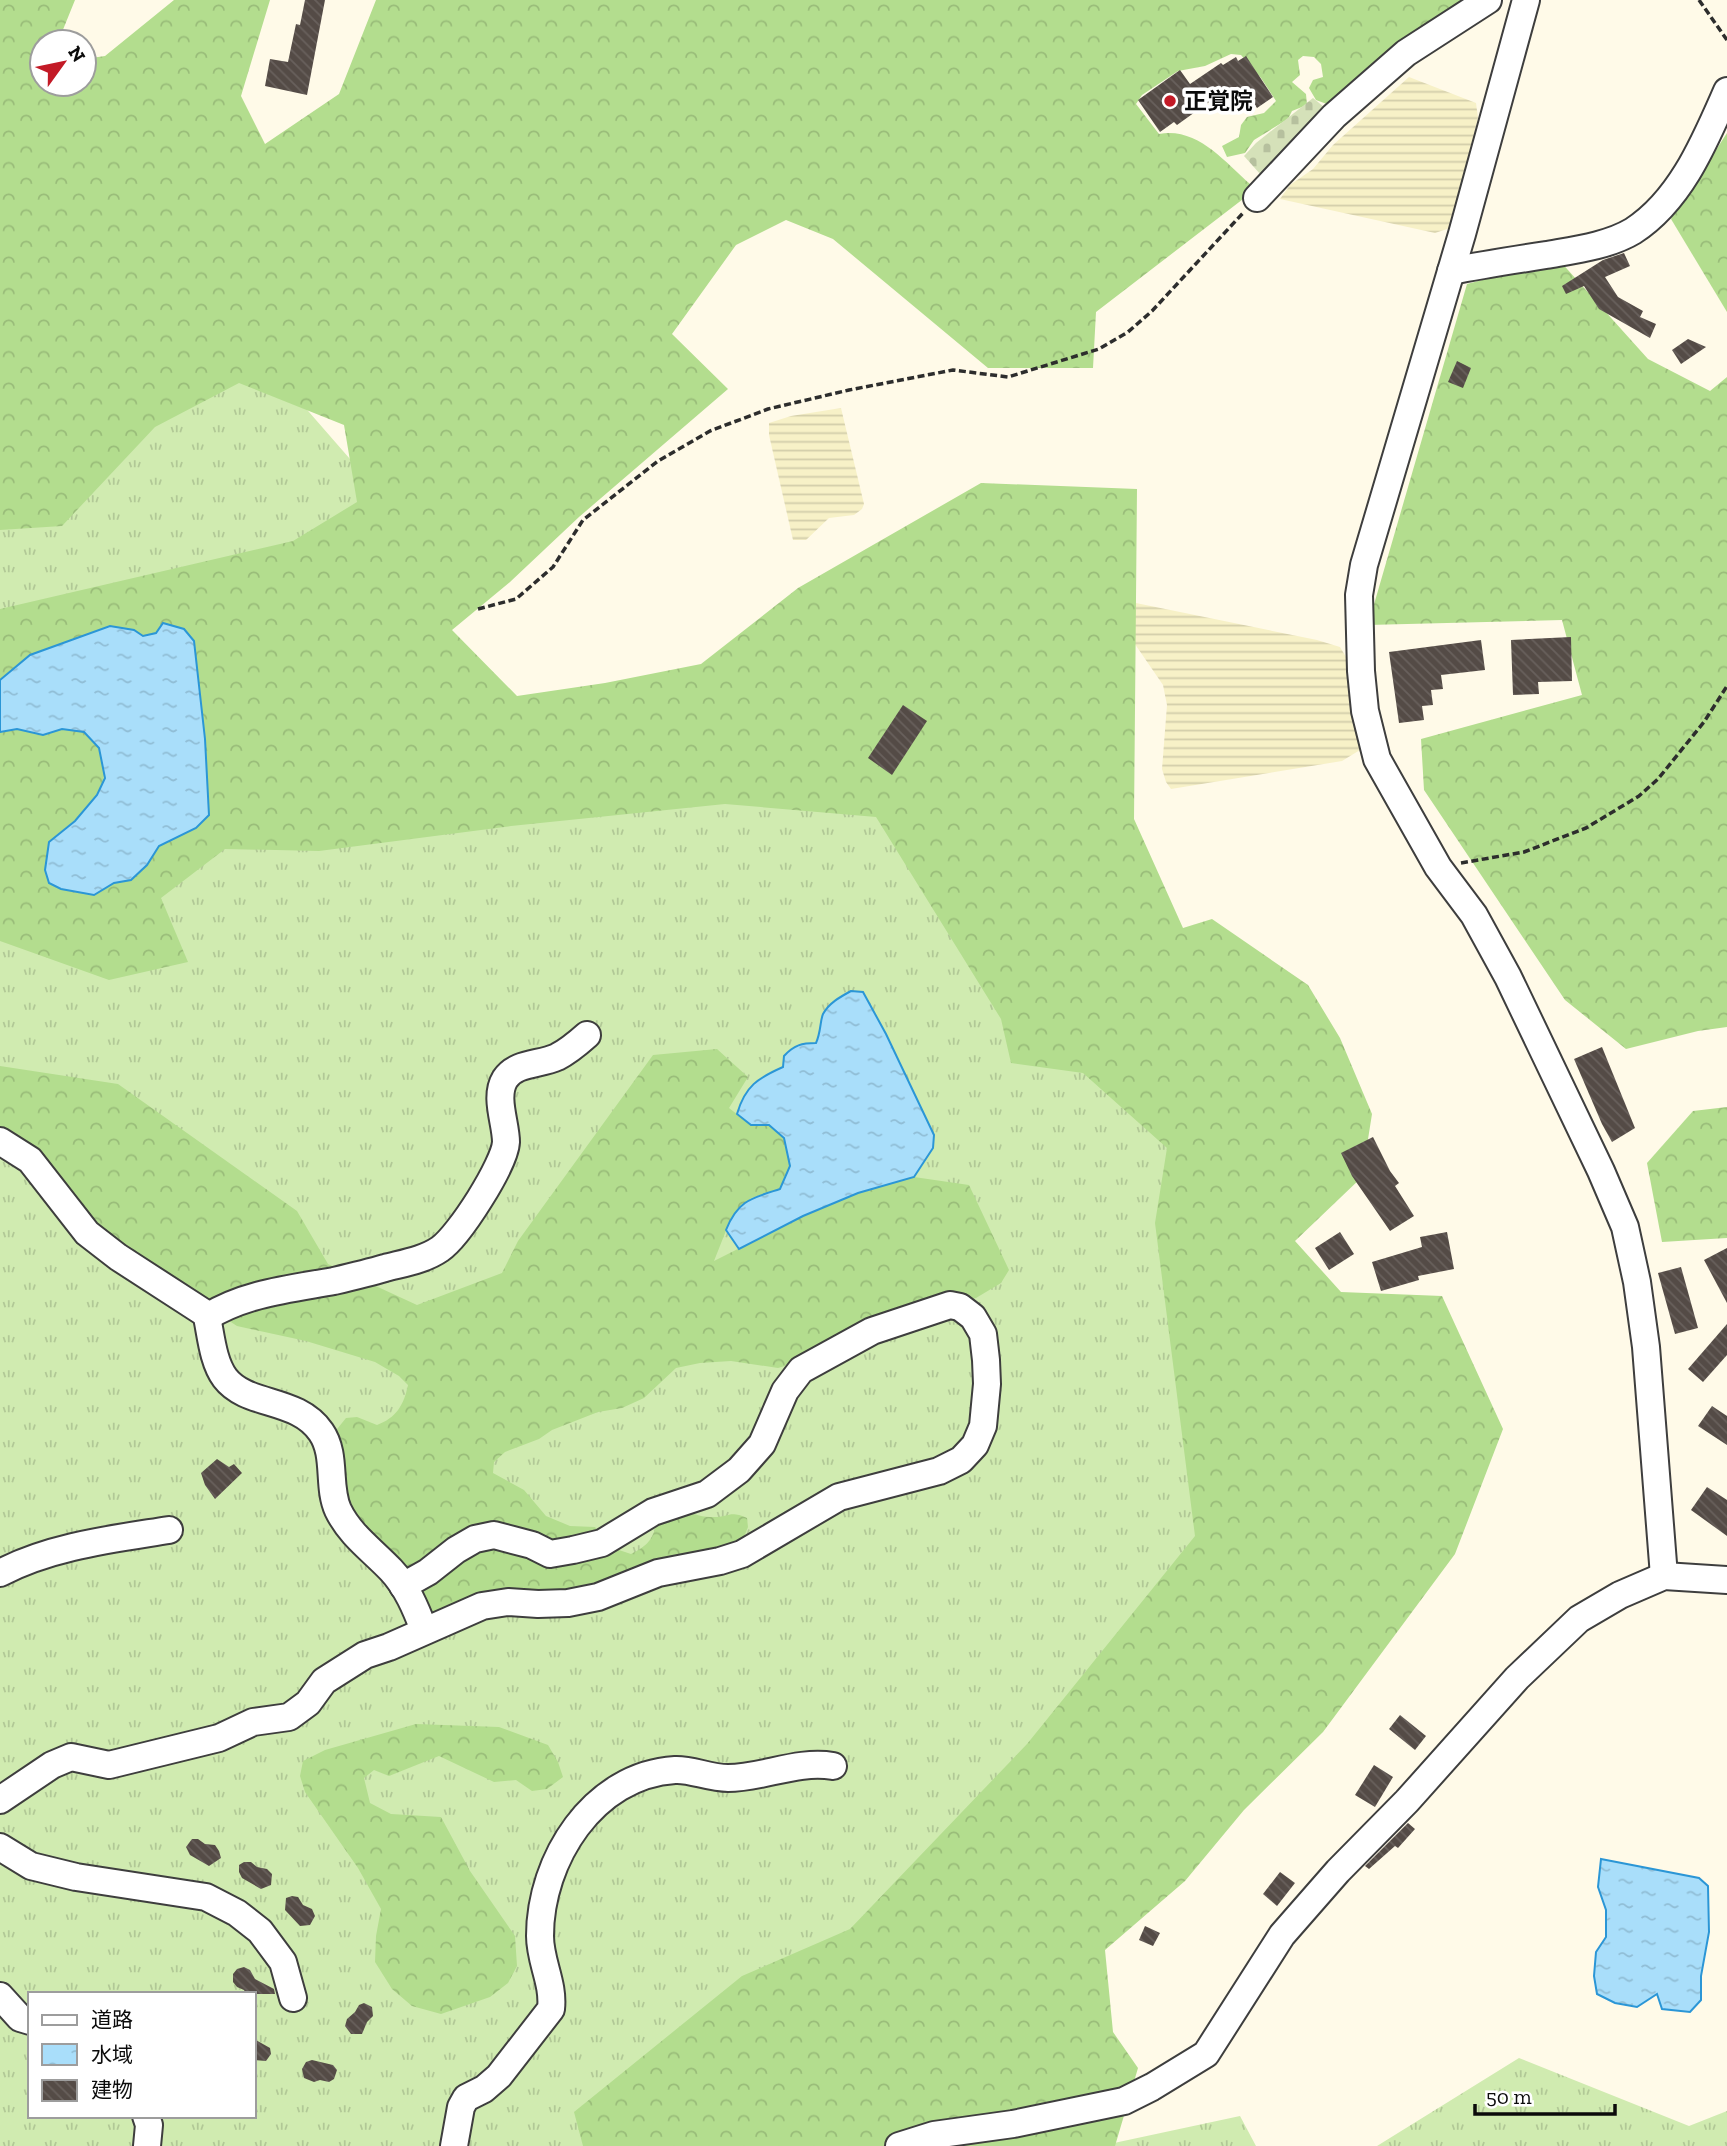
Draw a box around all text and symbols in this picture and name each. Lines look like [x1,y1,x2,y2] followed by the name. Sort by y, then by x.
[28,28,98,98] north arrow
[63,42,90,66] text: N
[1184,87,1253,115] place label: 正覚院
[1162,93,1178,109] marker: 正覚院
[28,1992,256,2118] legend
[91,2007,133,2032] text: 道路
[91,2042,133,2067] text: 水域
[1475,2072,1615,2116] scale bar
[91,2077,133,2102] text: 建物
[1486,2084,1532,2109] text: 50 m

